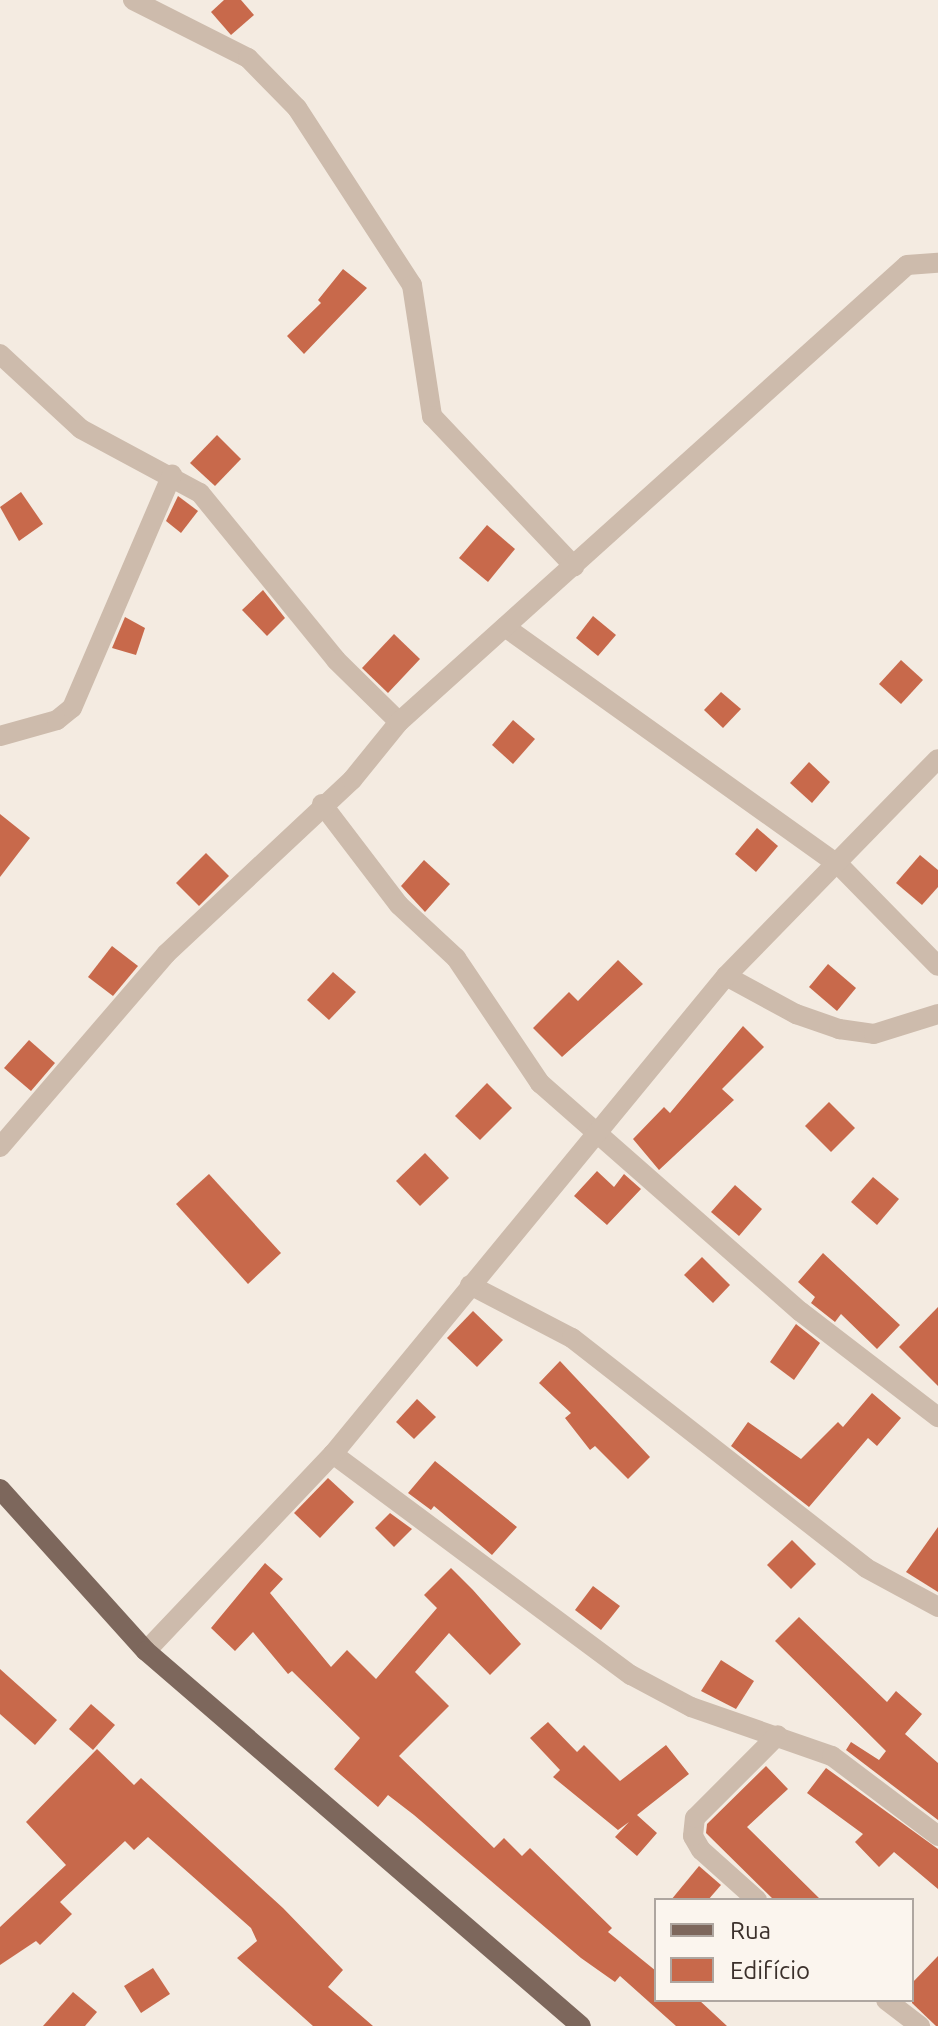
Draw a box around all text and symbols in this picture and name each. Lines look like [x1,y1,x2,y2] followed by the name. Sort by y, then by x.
[654,1898,914,2002] legend
[730,1917,771,1944] text: Rua
[730,1957,810,1984] text: Edifício

